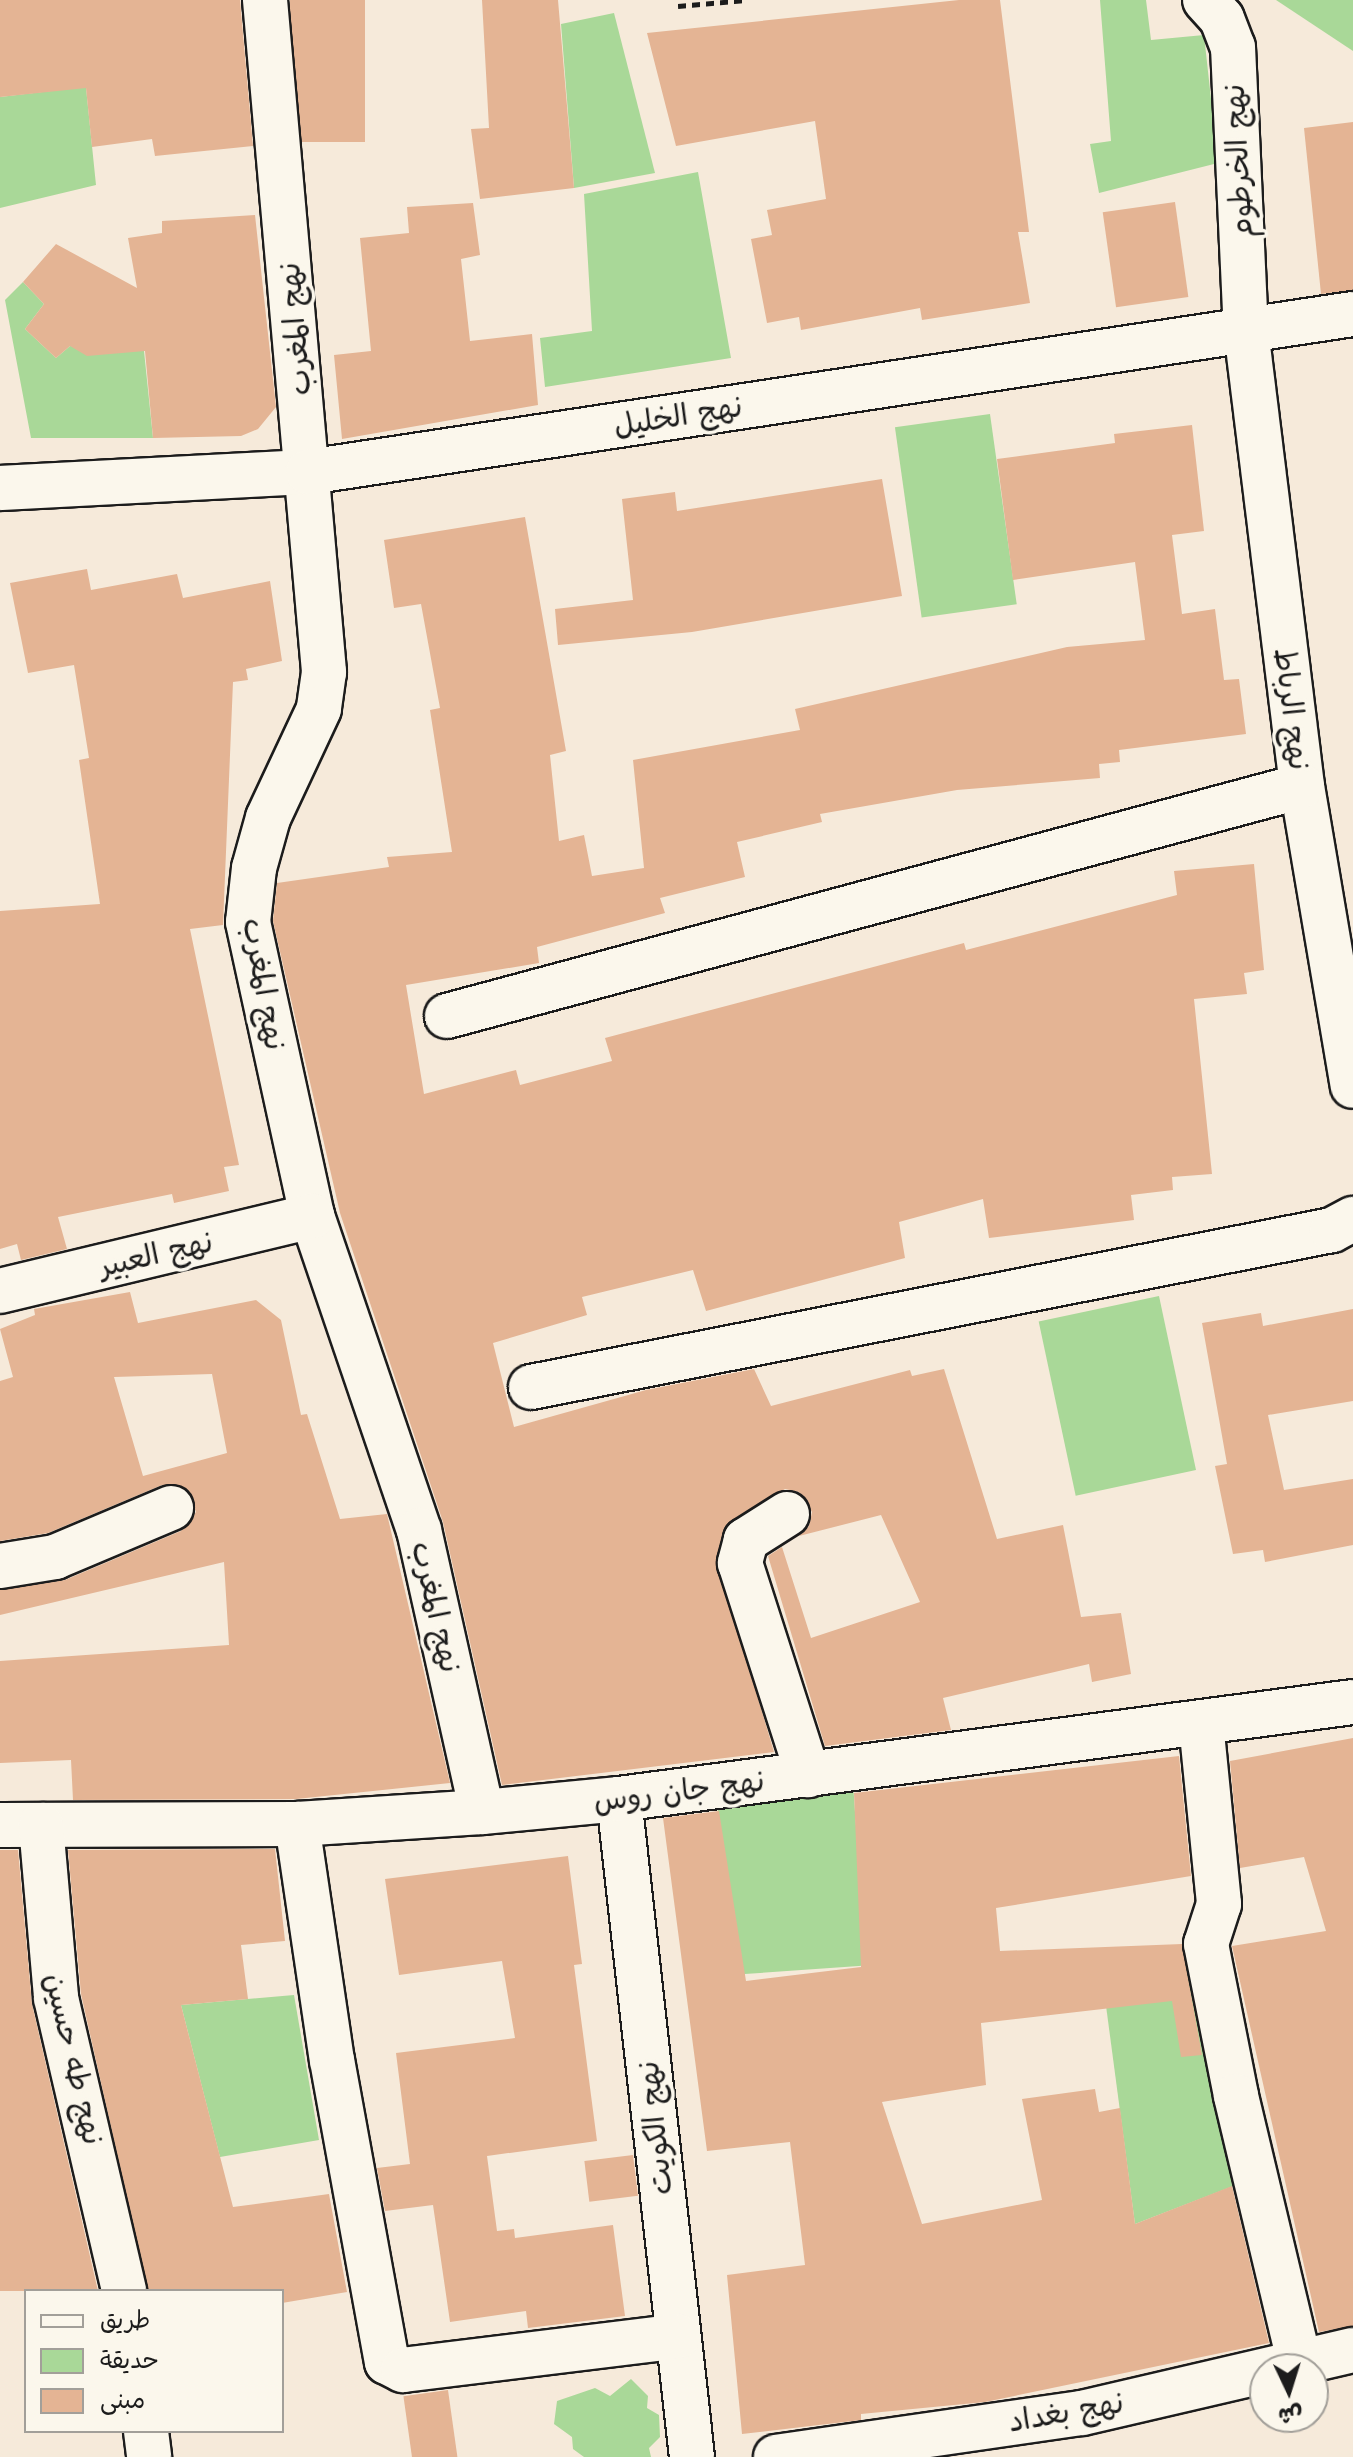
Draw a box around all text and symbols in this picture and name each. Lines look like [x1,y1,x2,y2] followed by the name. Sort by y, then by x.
[1216,83,1260,239] street label: نهج الخرطوم
[271,261,319,397] street label: نهج المغرب
[611,388,745,444] street label: نهج الخليل
[1267,646,1317,772] street label: نهج الرباط
[235,915,293,1053] street label: نهج المغرب
[96,1223,216,1285] street label: نهج العبير
[403,1538,469,1676] street label: نهج المغرب
[591,1763,767,1819] street label: نهج جان روس
[37,1970,111,2148] street label: نهج طه حسين
[630,2059,680,2197] street label: نهج الكويت
[24,2289,284,2433] legend
[100,2304,150,2336] text: طريق
[100,2344,159,2376] text: حديقة
[1249,2353,1329,2433] north arrow
[100,2384,145,2416] text: مبنى
[1005,2384,1127,2440] street label: نهج بغداد
[1277,2400,1304,2431] text: ش

